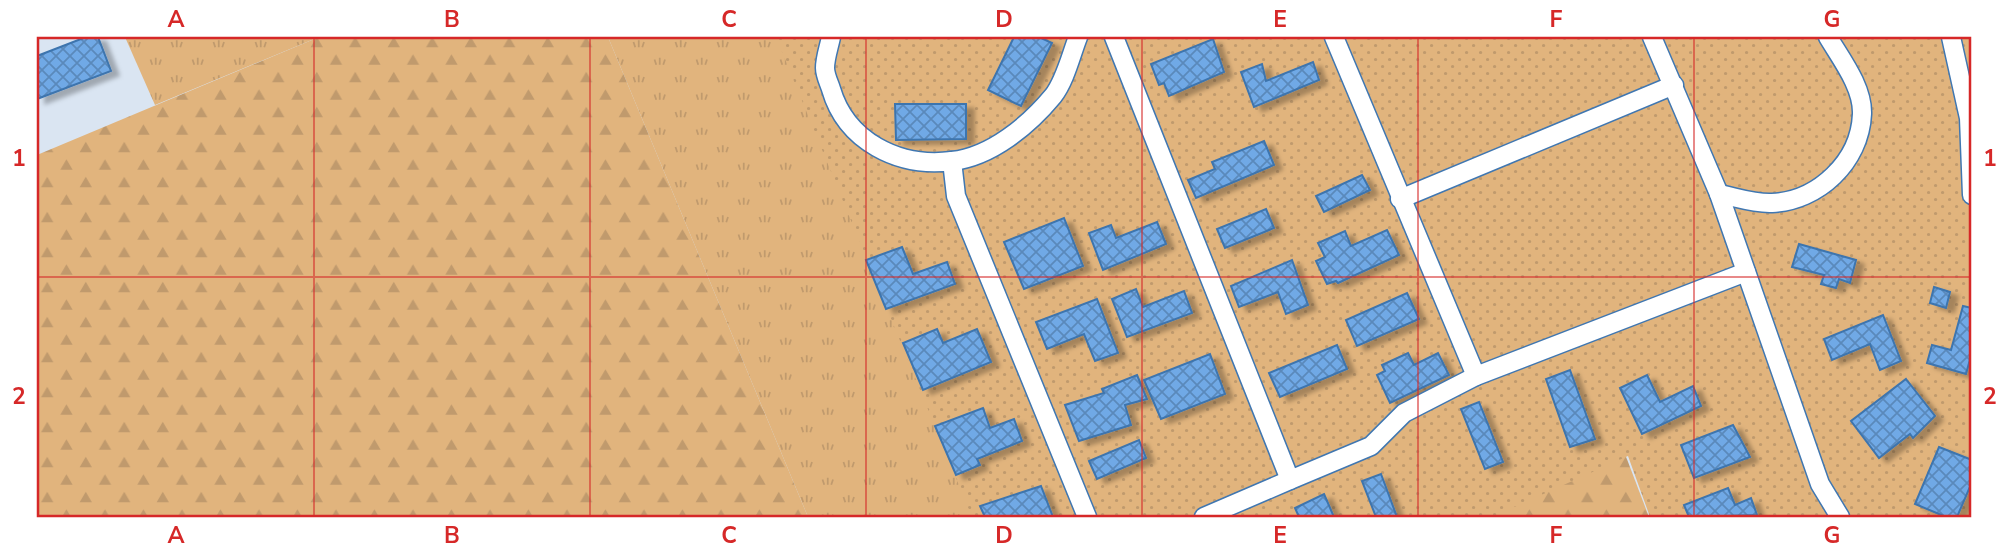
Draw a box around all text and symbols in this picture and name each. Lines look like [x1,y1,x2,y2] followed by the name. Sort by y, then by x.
[167,4,185,35] text: A
[444,4,460,35] text: B
[721,4,737,35] text: C
[995,4,1013,35] text: D
[1273,4,1287,35] text: E
[1550,4,1563,35] text: F
[1824,4,1840,35] text: G
[12,143,26,174] text: 1
[1983,143,1997,174] text: 1
[12,381,26,412] text: 2
[1983,381,1997,412] text: 2
[167,520,185,551] text: A
[444,520,460,551] text: B
[721,520,737,551] text: C
[995,520,1013,551] text: D
[1273,520,1287,551] text: E
[1550,520,1563,551] text: F
[1824,520,1840,551] text: G

